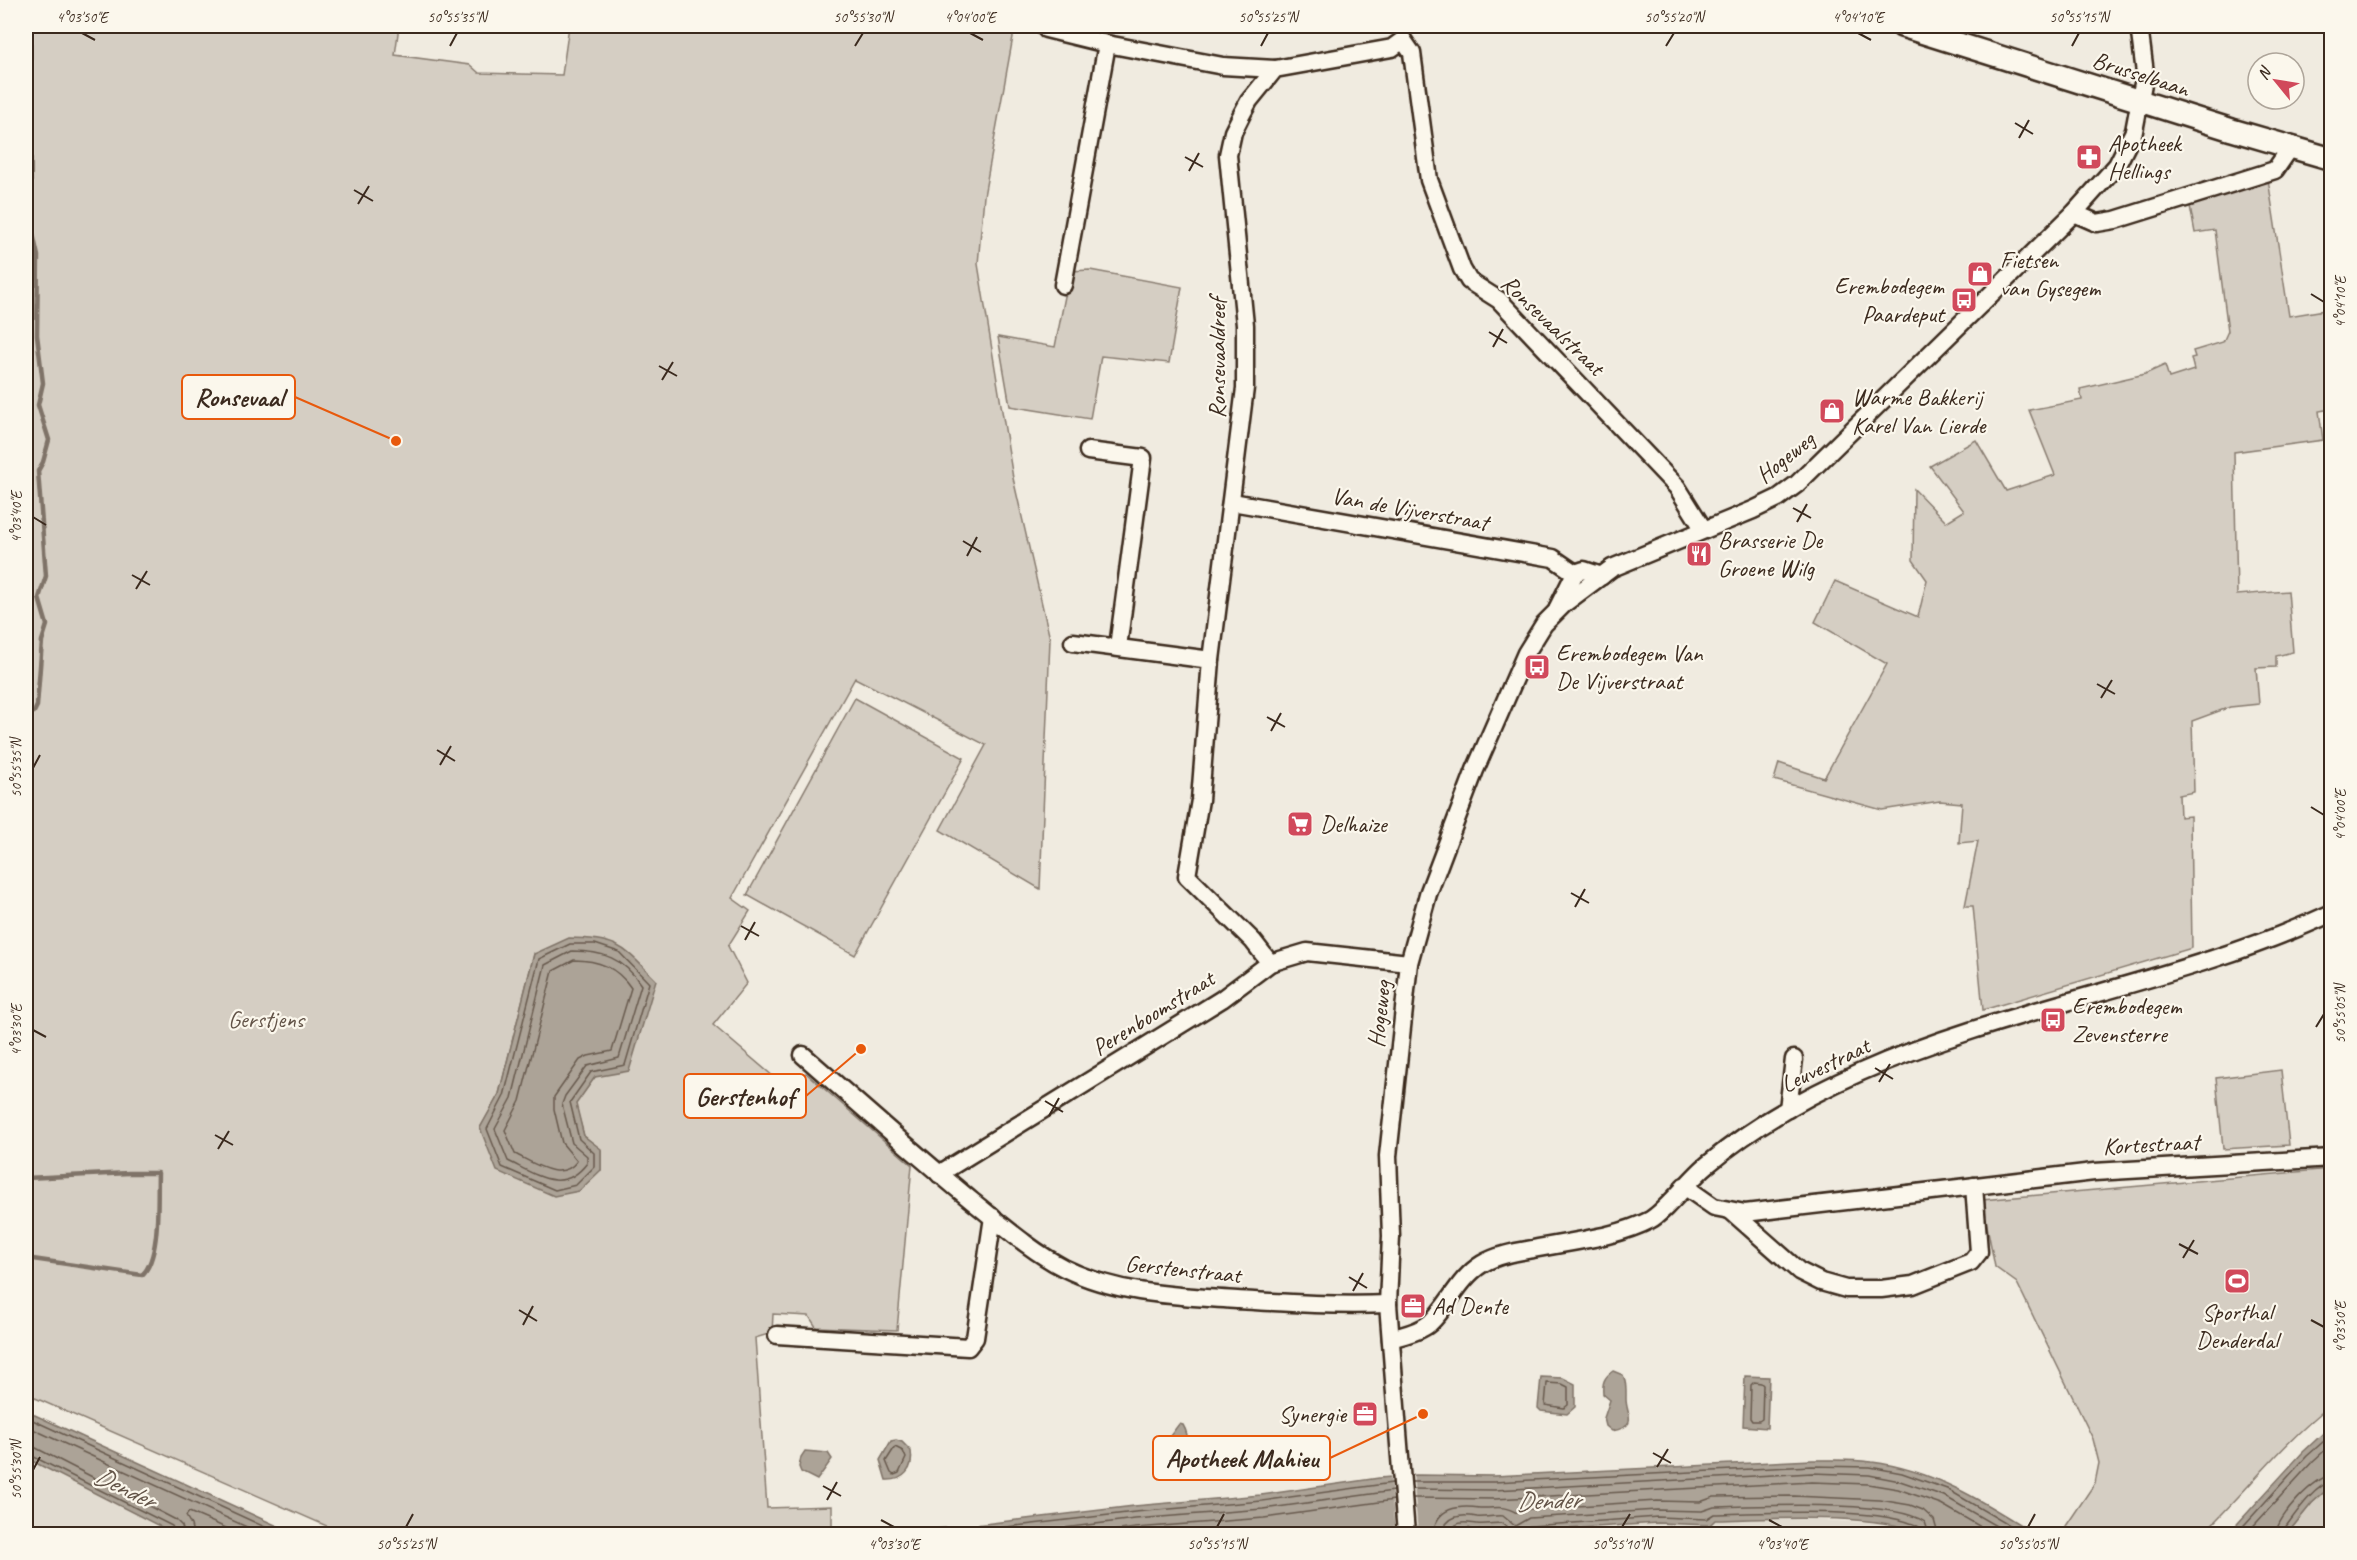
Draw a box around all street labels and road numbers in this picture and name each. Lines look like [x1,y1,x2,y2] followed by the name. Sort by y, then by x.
[2089,44,2194,104] street label: Brusselbaan
[1495,268,1613,383] street label: Ronsevaalstraat
[1202,293,1232,418] street label: Ronsevaaldreef
[1750,423,1822,490] street label: Hogeweg
[1329,480,1494,538] street label: Van de Vijverstraat
[1086,962,1221,1062] street label: Perenboomstraat
[1361,978,1398,1049] street label: Hogeweg
[1776,1030,1876,1099] street label: Leuvestraat
[2102,1126,2203,1162] street label: Kortestraat
[1124,1248,1244,1290] street label: Gerstenstraat

